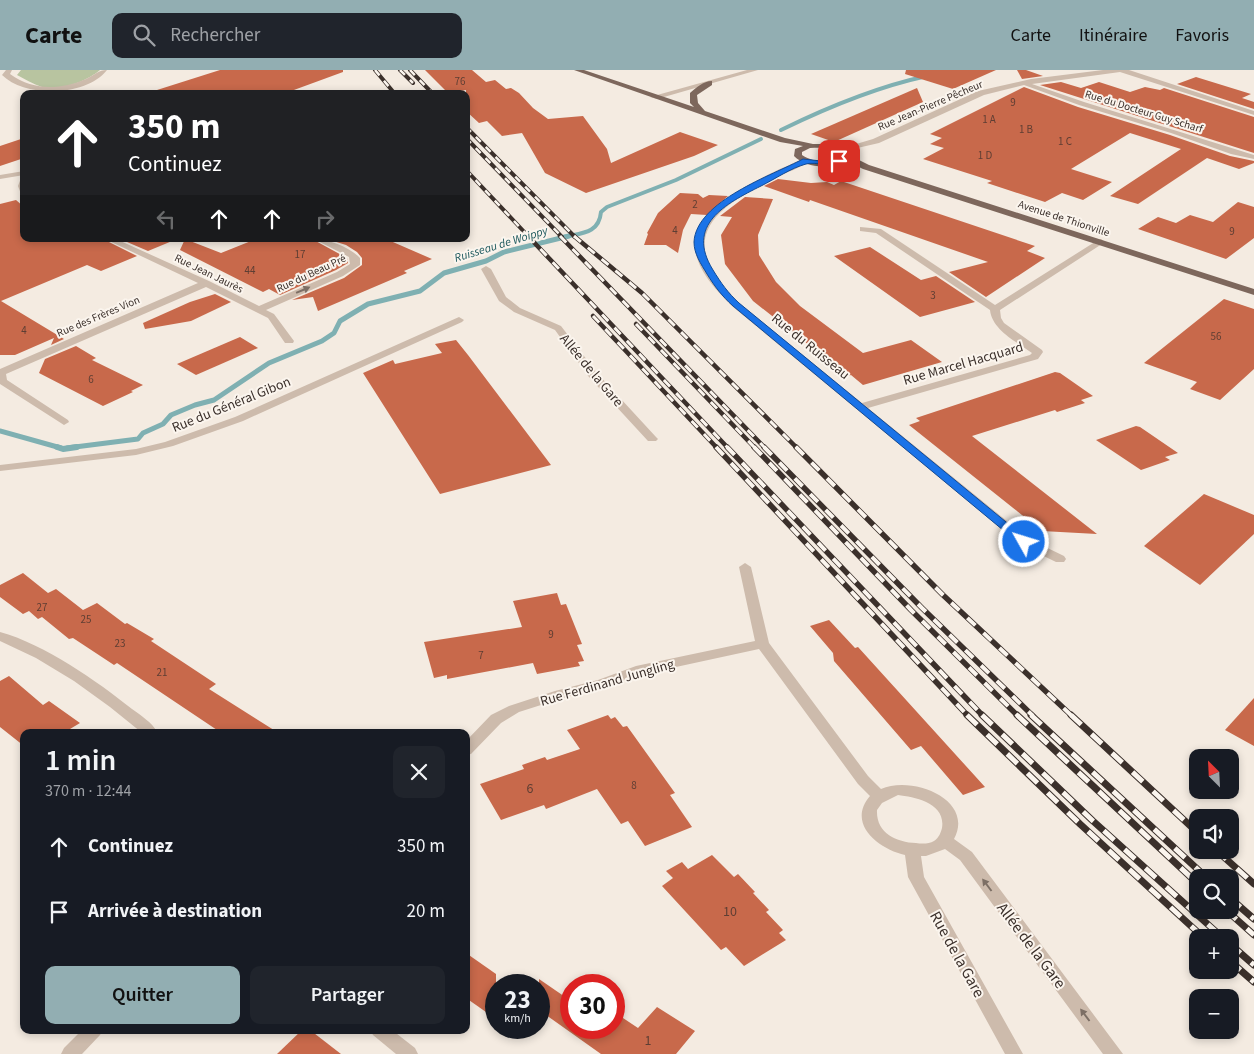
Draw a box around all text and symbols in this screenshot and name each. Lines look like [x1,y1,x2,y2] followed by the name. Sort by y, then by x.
[112,13,462,58] search box
[25,18,82,53] text: Carte
[130,21,158,49] icon: search
[170,22,260,49] text: Rechercher
[1011,23,1051,48] text: Carte
[1079,23,1147,48] text: Itinéraire
[1175,23,1229,48] text: Favoris
[455,74,466,89] house number: 76
[875,76,985,134] street label: Rue Jean-Pierre Pêcheur
[1083,86,1205,137] street label: Rue du Docteur Guy Scharf
[1010,95,1016,110] house number: 9
[128,102,220,152] text: 350 m
[45,110,110,175] icon: ahead
[982,112,996,127] house number: 1 A
[1019,122,1034,137] house number: 1 B
[1058,134,1072,149] house number: 1 C
[818,140,860,182] pin
[825,147,853,175] icon: arrive
[128,148,222,180] text: Continuez
[978,148,992,163] house number: 1 D
[692,197,698,212] house number: 2
[1016,197,1112,241] street label: Avenue de Thionville
[152,205,180,233] icon: left
[205,205,233,233] icon: ahead
[258,205,286,233] icon: ahead
[311,205,339,233] icon: right
[452,222,551,267] water label: Ruisseau de Woippy
[672,223,678,238] house number: 4
[1229,224,1235,239] house number: 9
[295,247,305,262] house number: 17
[172,250,246,297] street label: Rue Jean Jaurès
[274,251,349,296] street label: Rue du Beau Pré
[245,263,256,278] house number: 44
[296,286,310,294] one-way arrow
[930,288,936,303] house number: 3
[54,292,142,341] street label: Rue des Frères Vion
[767,309,854,385] street label: Rue du Ruisseau
[21,323,27,338] house number: 4
[1211,329,1222,344] house number: 56
[555,330,628,411] street label: Allée de la Gare
[901,337,1026,391] street label: Rue Marcel Hacquard
[88,372,94,387] house number: 6
[169,372,294,438] street label: Rue du Général Gibon
[997,515,1049,567] position arrow
[37,600,47,615] house number: 27
[81,612,91,627] house number: 25
[548,627,554,642] house number: 9
[115,636,125,651] house number: 23
[478,648,484,663] house number: 7
[538,654,677,712] street label: Rue Ferdinand Jungling
[157,665,167,680] house number: 21
[45,739,116,782] text: 1 min
[393,746,445,798] button: close
[1189,749,1239,799] north arrow
[1189,749,1239,1039] map controls
[631,778,637,793] house number: 8
[527,779,534,799] house number: 6
[45,780,132,802] text: 370 m · 12:44
[1189,809,1239,859] button: sound
[45,833,73,861] icon: ahead
[88,833,173,860] text: Continuez
[397,833,445,860] text: 350 m
[1189,869,1239,919] button: search
[982,879,993,892] one-way arrow
[45,898,73,926] icon: arrive
[88,898,262,925] text: Arrivée à destination
[407,898,445,925] text: 20 m
[992,898,1071,993] street label: Allée de la Gare
[723,902,737,922] house number: 10
[924,907,990,1002] street label: Rue de la Gare
[1189,929,1239,979] button: +
[45,966,240,1024] button: Quitter
[250,966,445,1024] button: Partager
[560,974,625,1039] speed limit sign: 30
[504,982,531,1018] text: 23
[1189,989,1239,1039] button: −
[1079,1009,1090,1022] one-way arrow
[504,1010,531,1027] text: km/h
[645,1031,652,1051] house number: 1

